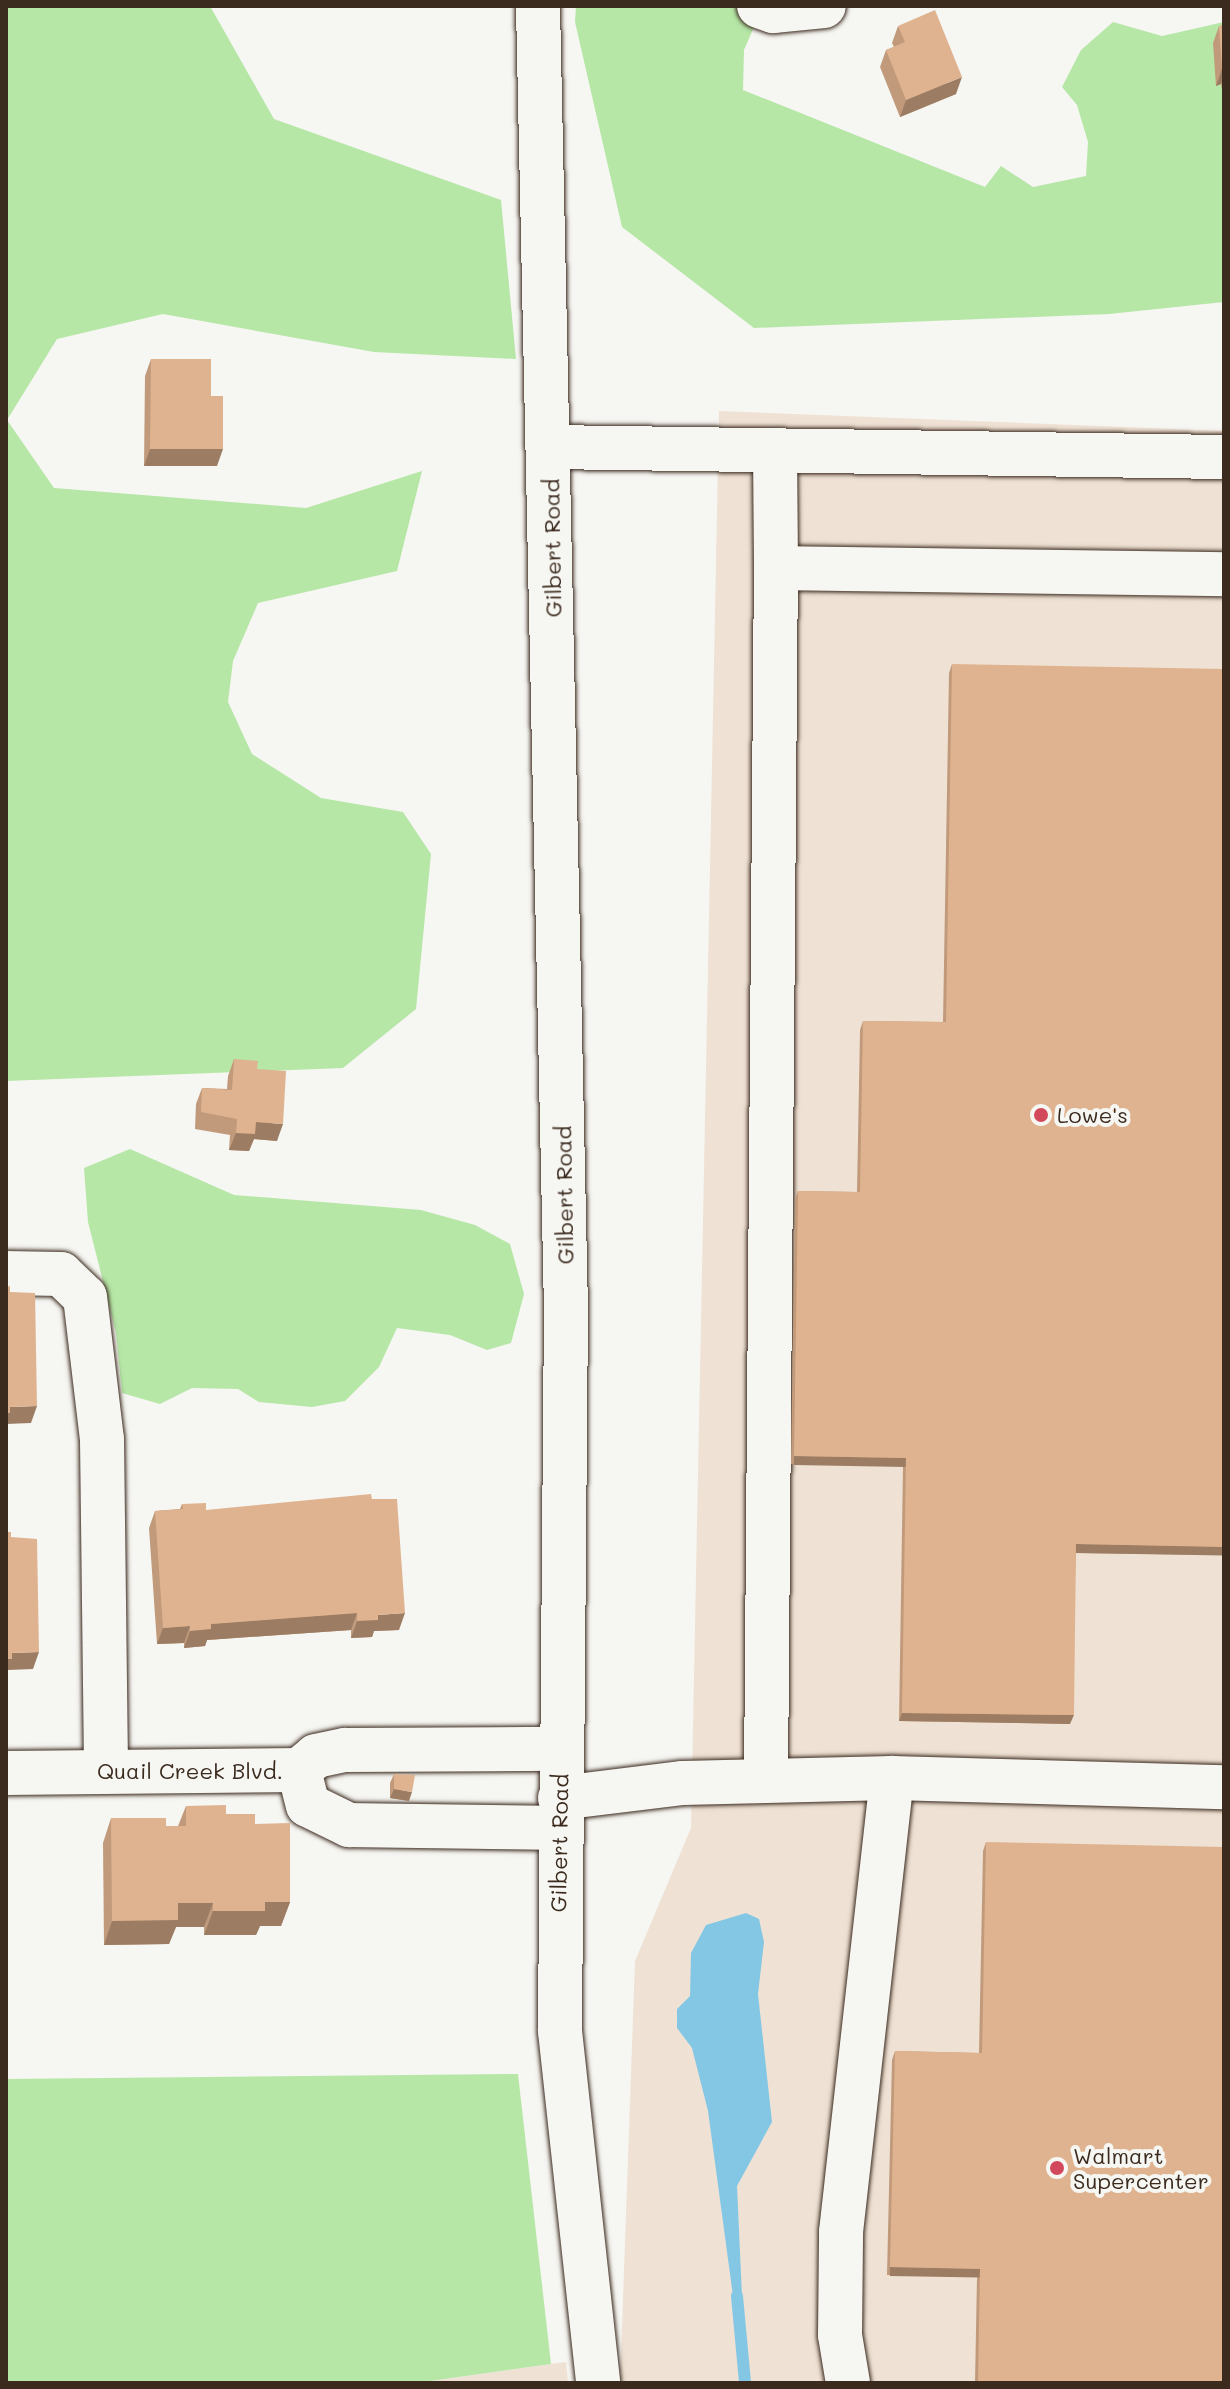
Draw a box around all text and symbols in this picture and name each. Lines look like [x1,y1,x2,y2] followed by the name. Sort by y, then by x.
[538,478,566,618] street label: Gilbert Road
[1057,1102,1128,1128] place label: Lowe's
[1032,1106,1050,1124] marker: Lowe's
[550,1125,578,1265] street label: Gilbert Road
[97,1758,283,1784] street label: Quail Creek Blvd.
[545,1773,573,1913] street label: Gilbert Road
[1073,2142,1209,2194] place label: Walmart Supercenter
[1048,2159,1066,2177] marker: Walmart Supercenter

